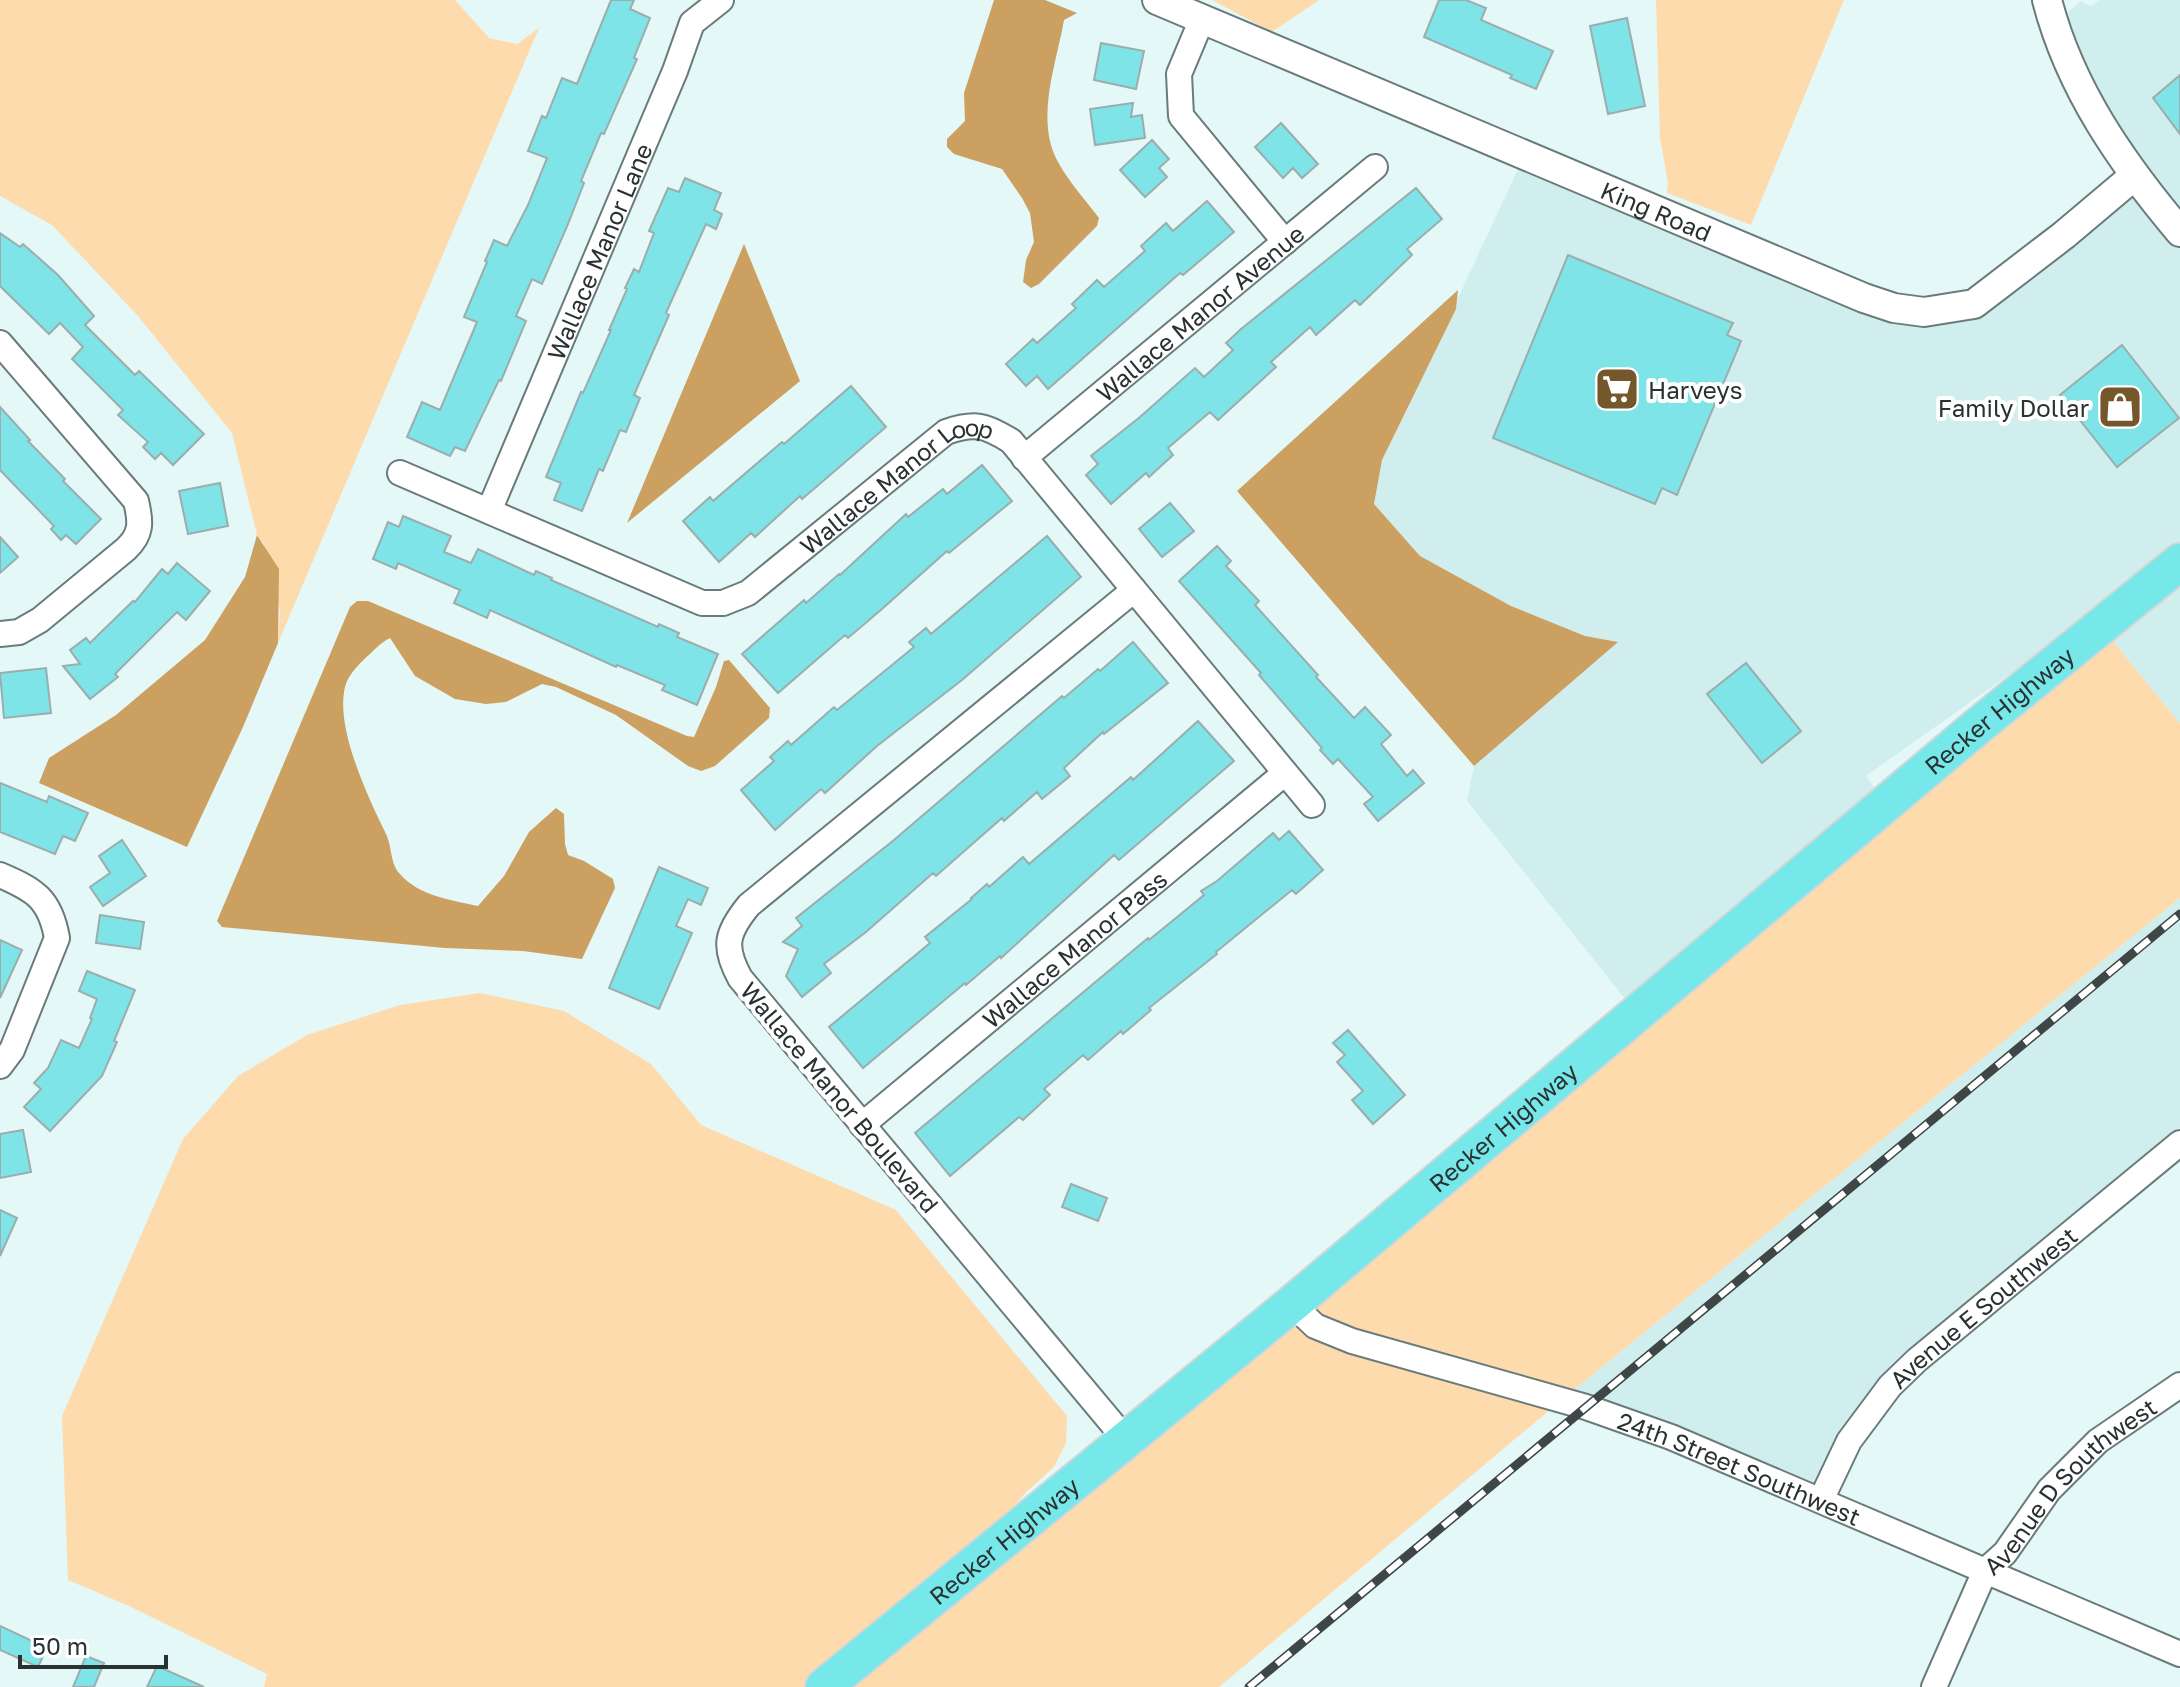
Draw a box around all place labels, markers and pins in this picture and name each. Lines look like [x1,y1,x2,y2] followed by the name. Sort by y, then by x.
[1593,365,1641,413] supermarket icon: Harveys
[1648,375,1742,404] place label: Harveys
[2096,383,2144,431] shop icon: Family Dollar
[1938,393,2089,422] place label: Family Dollar

